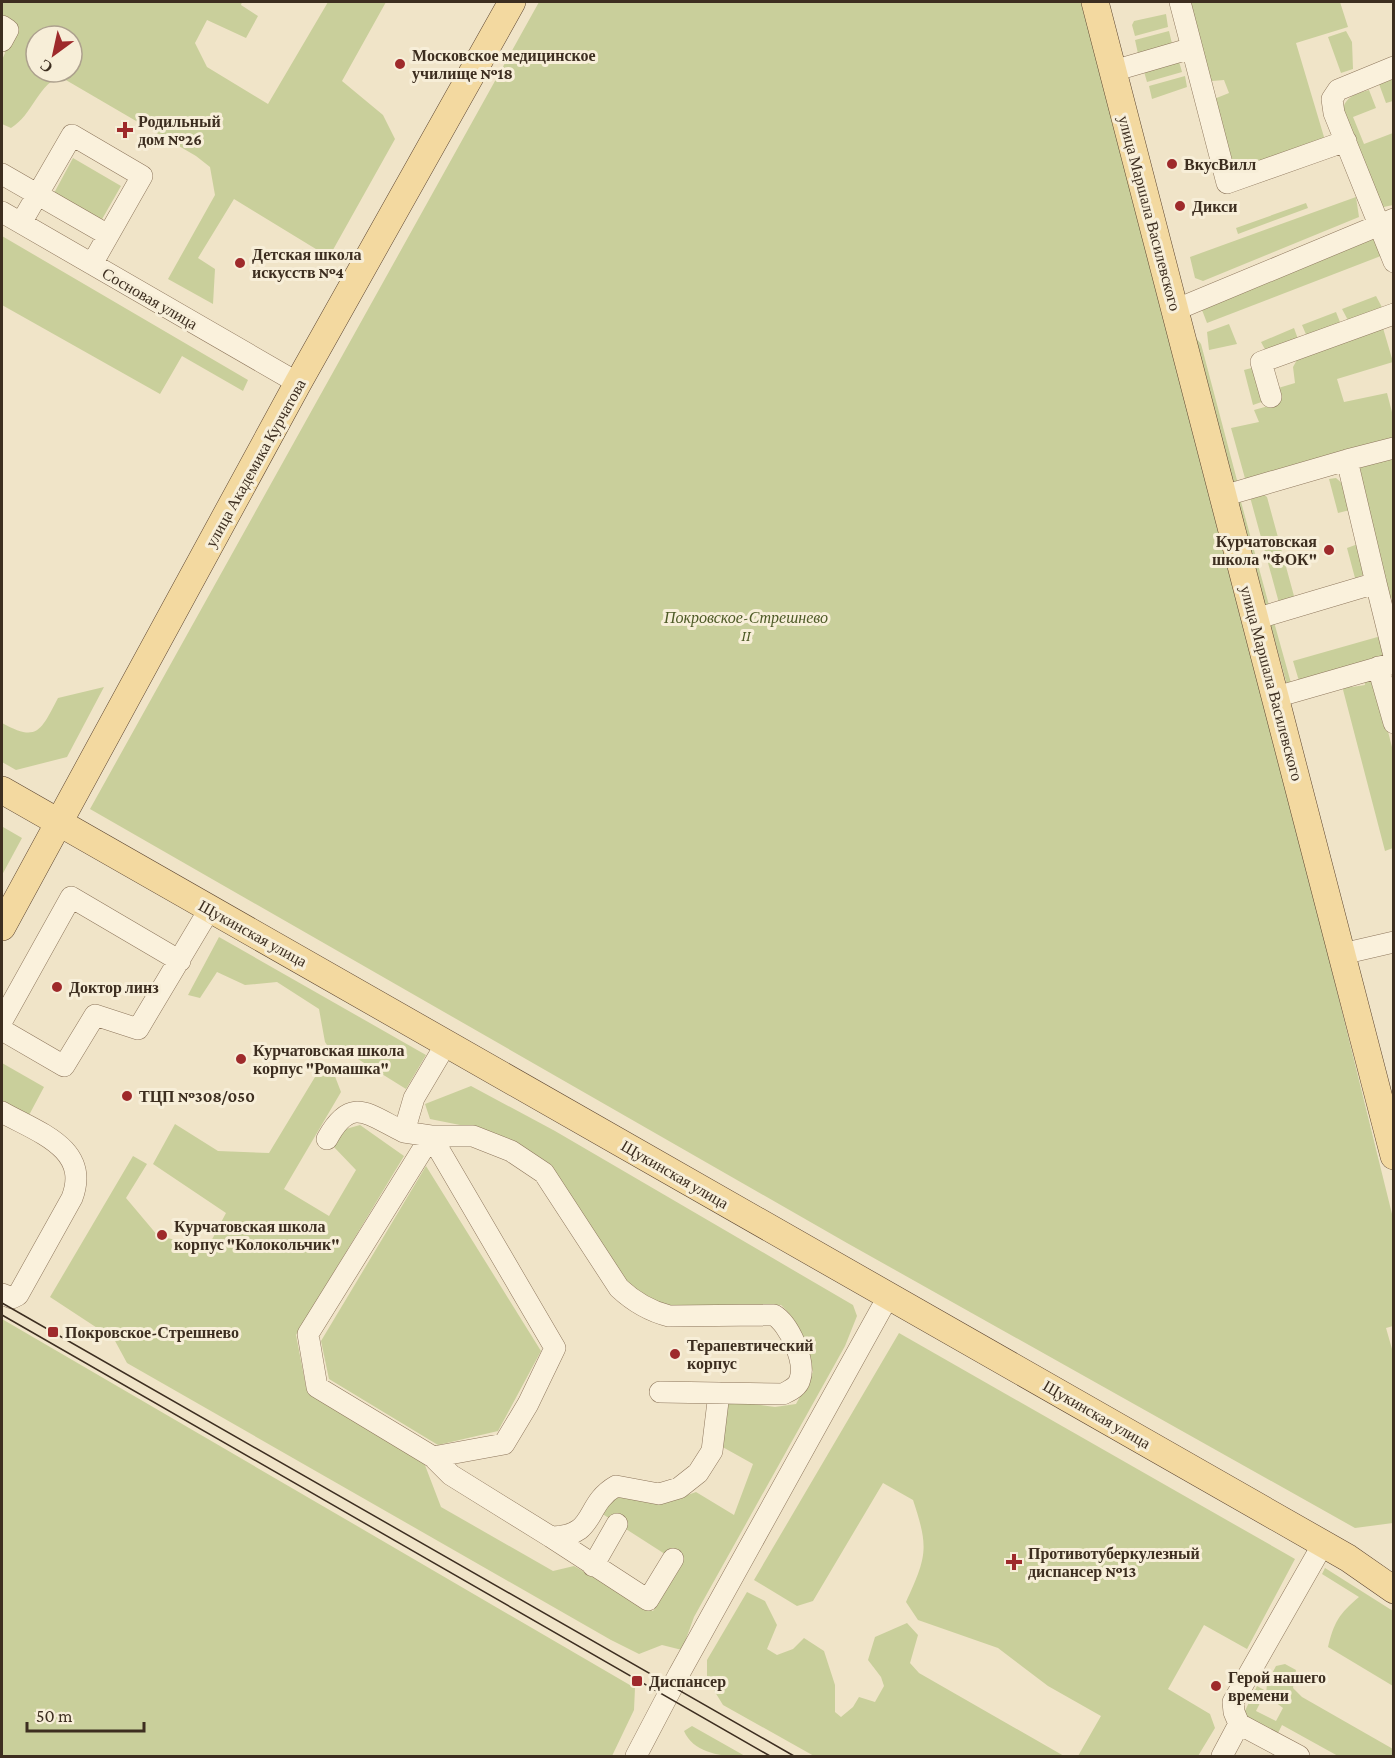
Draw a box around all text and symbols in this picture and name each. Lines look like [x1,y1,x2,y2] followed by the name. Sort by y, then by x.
[24,24,84,84] north arrow
[412,47,596,83] place label: Московское медицинское училище №18
[37,56,56,76] text: С
[393,57,407,71] marker: Московское медицинское училище №18
[138,113,221,148] place label: Родильный дом №26
[1114,114,1184,313] street label: улица Маршала Василевского
[116,121,134,139] marker: Родильный дом №26
[1184,156,1256,174] place label: ВкусВилл
[1165,157,1179,171] marker: ВкусВилл
[1192,198,1237,216] place label: Дикси
[1173,199,1187,213] marker: Дикси
[252,246,361,282] place label: Детская школа искусств №4
[233,256,247,270] marker: Детская школа искусств №4
[99,264,200,333] street label: Сосновая улица
[202,376,310,551] street label: улица Академика Курчатова
[1212,533,1317,568] place label: Курчатовская школа "ФОК"
[1322,543,1336,557] marker: Курчатовская школа "ФОК"
[1236,584,1306,783] street label: улица Маршала Василевского
[663,609,828,644] park label: Покровское-Стрешнево II
[195,897,310,971] street label: Щукинская улица
[69,979,159,997] place label: Доктор линз
[50,980,64,994] marker: Доктор линз
[253,1042,405,1078] place label: Курчатовская школа корпус "Ромашка"
[234,1052,248,1066] marker: Курчатовская школа корпус "Ромашка"
[139,1088,255,1106] place label: ТЦП №308/050
[120,1089,134,1103] marker: ТЦП №308/050
[618,1137,731,1213] street label: Щукинская улица
[174,1218,339,1254] place label: Курчатовская школа корпус "Колокольчик"
[155,1228,169,1242] marker: Курчатовская школа корпус "Колокольчик"
[65,1324,239,1342] place label: Покровское-Стрешнево
[46,1325,60,1339] marker: Покровское-Стрешнево
[687,1337,814,1373] place label: Терапевтический корпус
[668,1347,682,1361] marker: Терапевтический корпус
[1040,1377,1153,1453] street label: Щукинская улица
[1028,1545,1200,1581] place label: Противотуберкулезный диспансер №13
[1005,1553,1023,1571] marker: Противотуберкулезный диспансер №13
[1228,1669,1326,1705] place label: Герой нашего времени
[649,1673,726,1691] place label: Диспансер
[630,1674,644,1688] marker: Диспансер
[1209,1679,1223,1693] marker: Герой нашего времени
[27,1695,144,1733] scale bar
[36,1706,73,1726] text: 50 m

